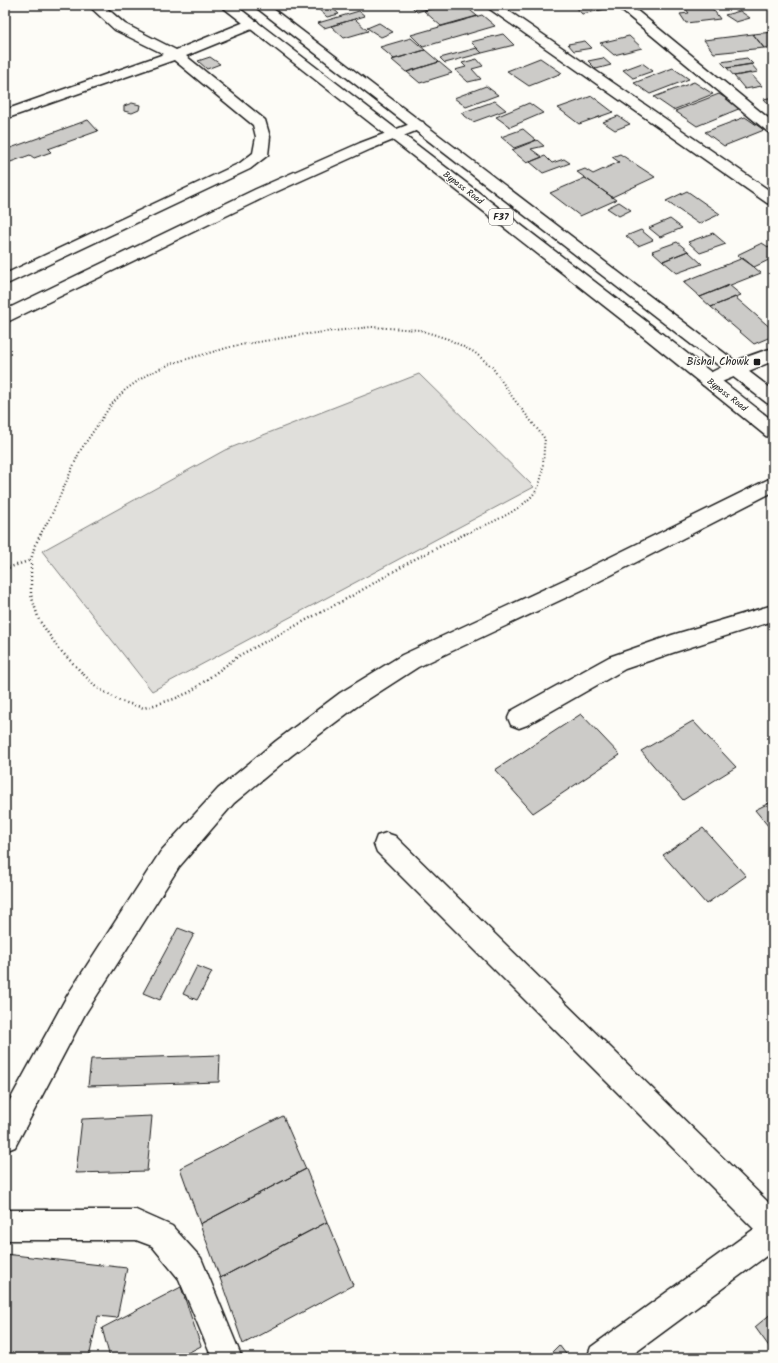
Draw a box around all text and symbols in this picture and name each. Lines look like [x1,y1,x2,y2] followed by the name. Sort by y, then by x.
[440,167,487,209] street label: Bypass Road
[489,209,513,225] road number: F37
[686,353,750,371] place label: Bishal Chowk
[752,357,762,367] marker: Bishal Chowk
[704,374,751,416] street label: Bypass Road

